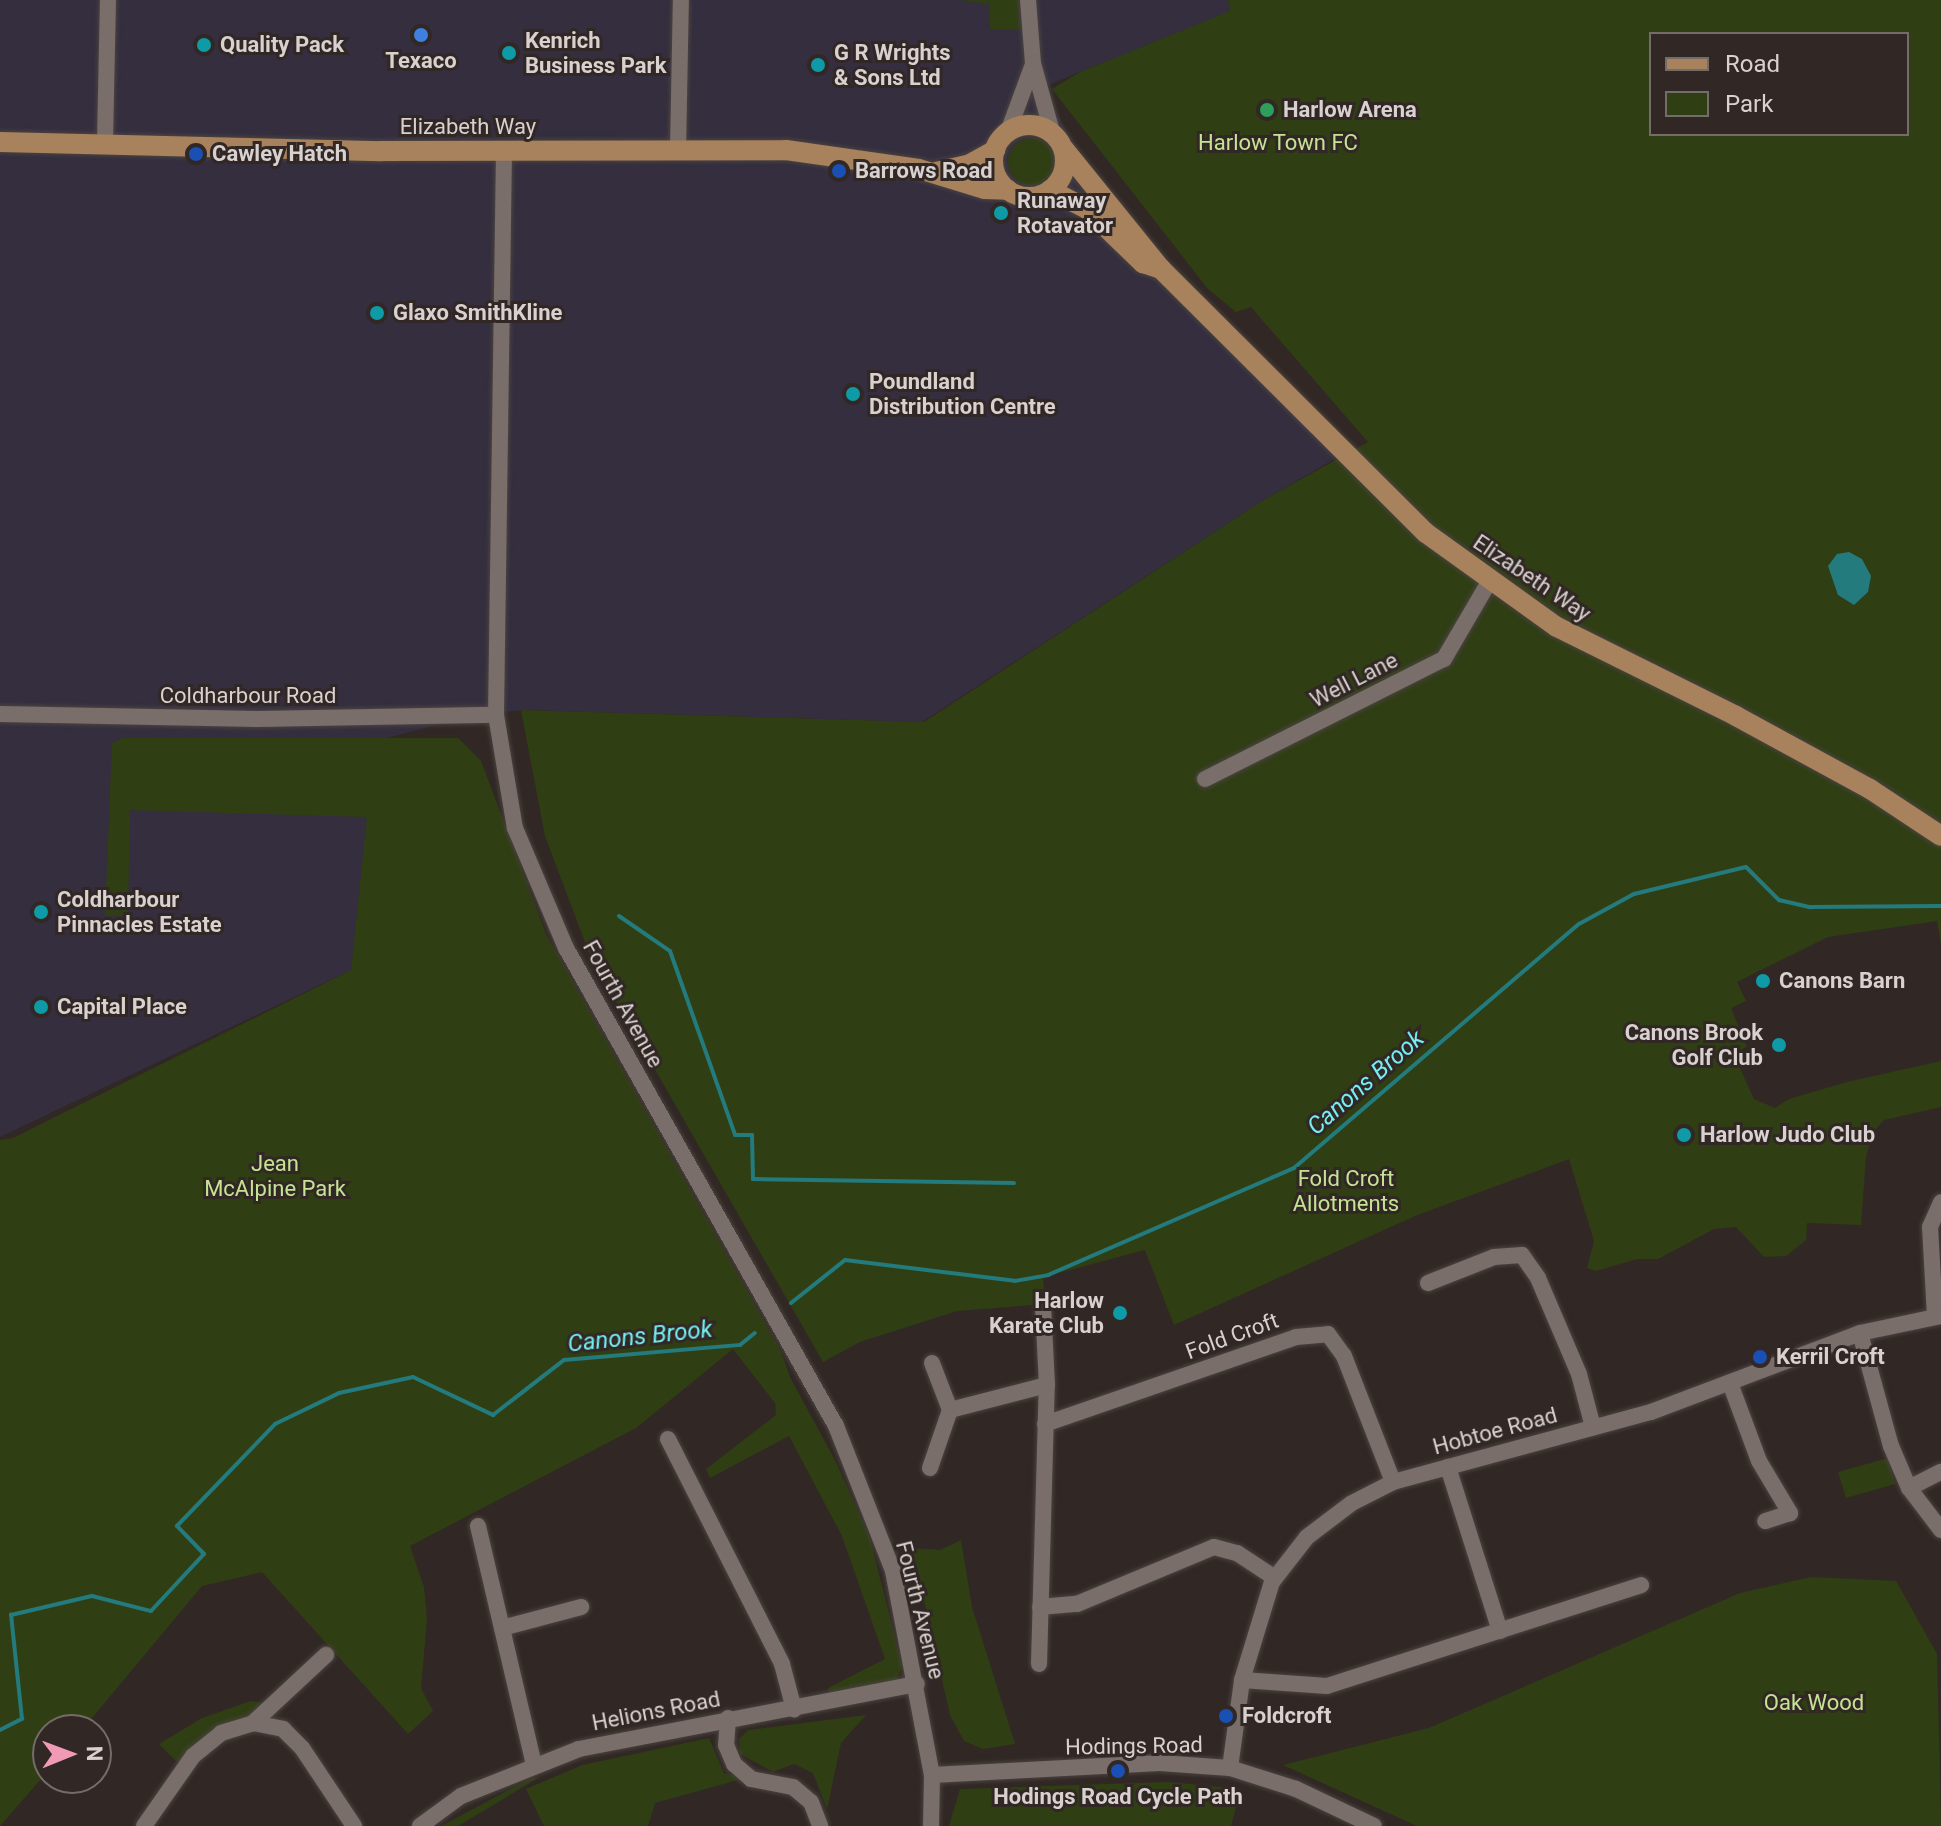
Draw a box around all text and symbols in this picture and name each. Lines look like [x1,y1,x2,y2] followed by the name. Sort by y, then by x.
[412,26,430,44] marker: Texaco
[525,27,666,78] place label: Kenrich Business Park
[220,32,344,58] place label: Quality Pack
[1649,32,1909,136] legend
[195,36,213,54] marker: Quality Pack
[834,39,951,90] place label: G R Wrights & Sons Ltd
[500,44,518,62] marker: Kenrich Business Park
[385,48,457,74] place label: Texaco
[1725,50,1780,78] text: Road
[809,56,827,74] marker: G R Wrights & Sons Ltd
[1725,90,1773,118] text: Park
[1283,97,1417,123] place label: Harlow Arena
[1258,101,1276,119] marker: Harlow Arena
[400,114,536,140] street label: Elizabeth Way
[1198,130,1358,156] park label: Harlow Town FC
[212,141,347,167] place label: Cawley Hatch
[187,145,205,163] marker: Cawley Hatch
[855,158,993,184] place label: Barrows Road
[830,162,848,180] marker: Barrows Road
[1017,187,1113,238] place label: Runaway Rotavator
[992,204,1010,222] marker: Runaway Rotavator
[393,300,562,326] place label: Glaxo SmithKline
[368,304,386,322] marker: Glaxo SmithKline
[869,368,1056,420] place label: Poundland Distribution Centre
[844,385,862,403] marker: Poundland Distribution Centre
[1468,529,1596,627] street label: Elizabeth Way
[1306,647,1402,713] street label: Well Lane
[160,683,336,709] street label: Coldharbour Road
[57,886,222,938] place label: Coldharbour Pinnacles Estate
[32,903,50,921] marker: Coldharbour Pinnacles Estate
[577,936,669,1072] street label: Fourth Avenue
[1779,968,1905,994] place label: Canons Barn
[1754,972,1772,990] marker: Canons Barn
[57,994,187,1020] place label: Capital Place
[32,998,50,1016] marker: Capital Place
[1625,1019,1763,1070] place label: Canons Brook Golf Club
[1302,1024,1430,1142] water label: Canons Brook
[1770,1036,1788,1054] marker: Canons Brook Golf Club
[1700,1122,1875,1148] place label: Harlow Judo Club
[1675,1126,1693,1144] marker: Harlow Judo Club
[204,1150,346,1202] park label: Jean McAlpine Park
[1293,1165,1399,1216] park label: Fold Croft Allotments
[989,1287,1104,1338] place label: Harlow Karate Club
[1111,1304,1129,1322] marker: Harlow Karate Club
[1182,1307,1282,1365] street label: Fold Croft
[566,1315,714,1359] water label: Canons Brook
[1776,1344,1885,1370] place label: Kerril Croft
[1751,1348,1769,1366] marker: Kerril Croft
[1430,1402,1560,1460] street label: Hobtoe Road
[890,1538,950,1682] street label: Fourth Avenue
[590,1686,722,1736] street label: Helions Road
[1764,1690,1864,1716] park label: Oak Wood
[1242,1703,1331,1729] place label: Foldcroft
[1217,1707,1235,1725] marker: Foldcroft
[32,1714,112,1794] north arrow
[1065,1732,1203,1760] street label: Hodings Road
[82,1746,107,1762] text: N
[1109,1762,1127,1780] marker: Hodings Road Cycle Path
[993,1784,1243,1810] place label: Hodings Road Cycle Path

